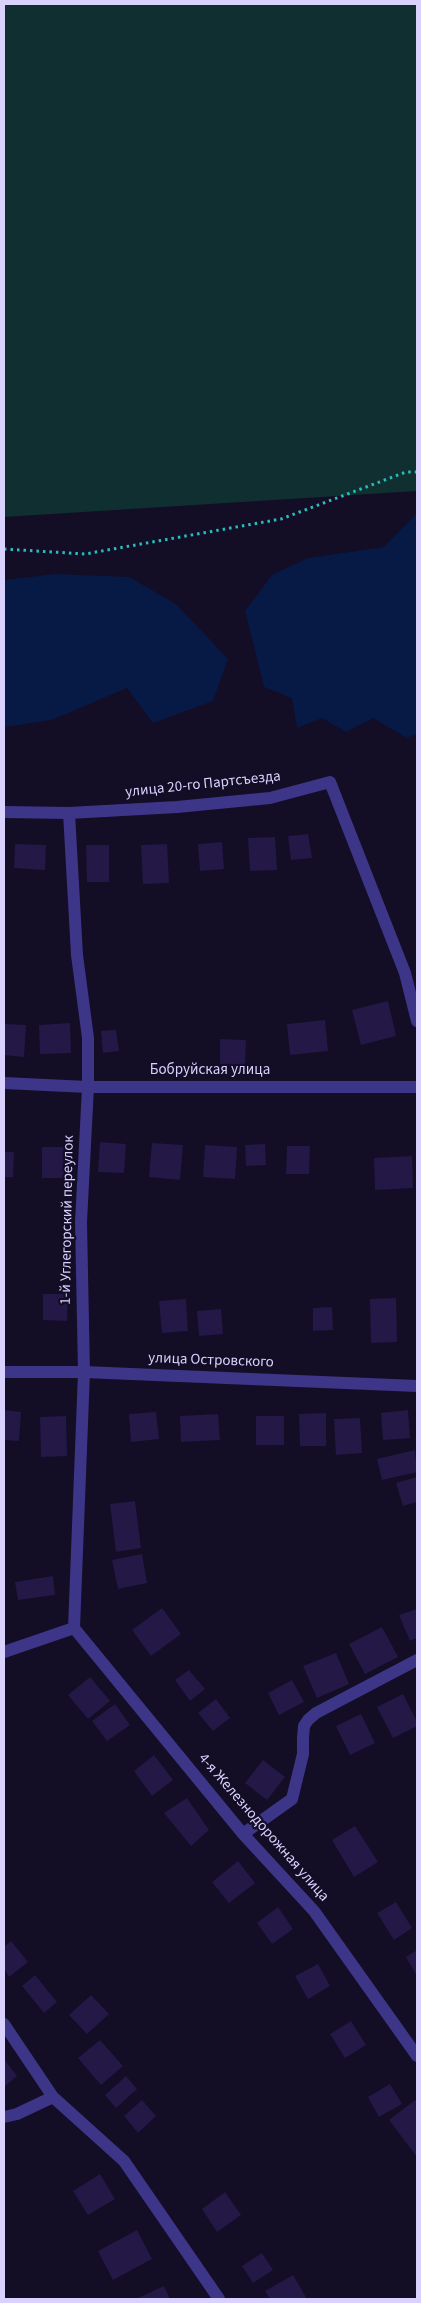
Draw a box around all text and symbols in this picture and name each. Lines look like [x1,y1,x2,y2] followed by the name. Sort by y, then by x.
[124,768,282,802] street label: улица 20-го Партсъезда
[150,1062,270,1080] street label: Бобруйская улица
[58,1135,78,1305] street label: 1-й Углегорский переулок
[148,1350,274,1372] street label: улица Островского
[194,1750,332,1906] street label: 4-я Железнодорожная улица

